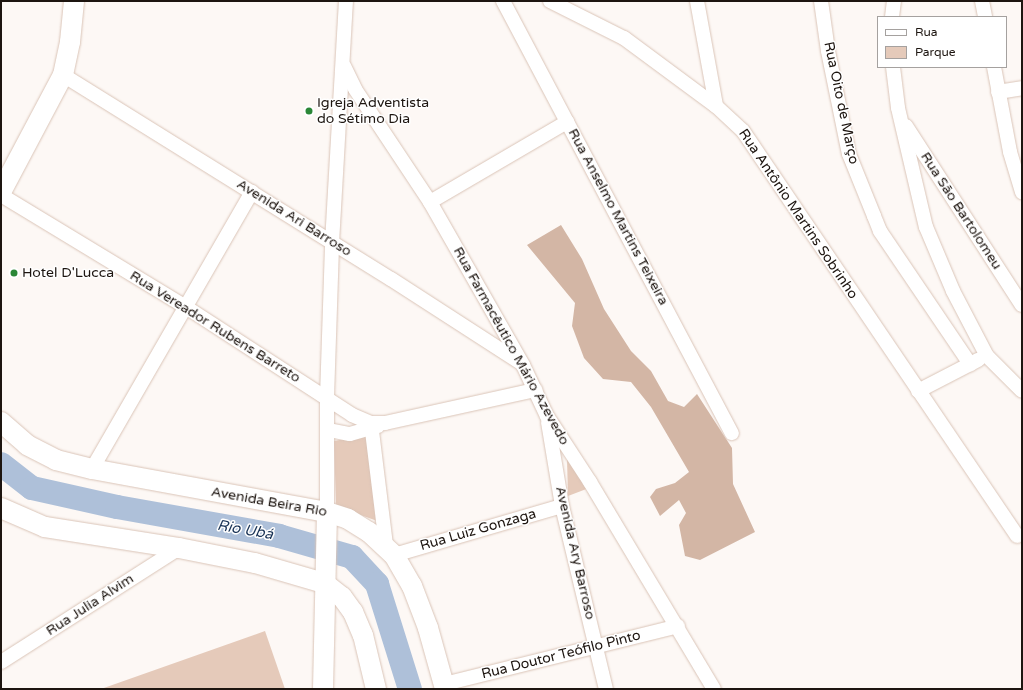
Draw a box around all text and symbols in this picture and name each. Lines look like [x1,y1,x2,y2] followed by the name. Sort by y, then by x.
[877,16,1007,68] legend
[915,25,938,39] text: Rua
[820,40,862,166] street label: Rua Oito de Março
[915,45,956,59] text: Parque
[317,95,429,128] place label: Igreja Adventista do Sétimo Dia
[304,106,314,116] marker: Igreja Adventista do Sétimo Dia
[564,126,672,308] street label: Rua Anselmo Martins Teixeira
[735,126,861,302] street label: Rua Antônio Martins Sobrinho
[917,149,1005,273] street label: Rua São Bartolomeu
[233,176,355,260] street label: Avenida Ari Barroso
[449,244,573,448] street label: Rua Farmacêutico Mário Azevedo
[22,265,114,281] place label: Hotel D'Lucca
[127,267,303,387] street label: Rua Vereador Rubens Barreto
[9,268,19,278] marker: Hotel D'Lucca
[210,484,328,520] street label: Avenida Beira Rio
[551,485,599,621] street label: Avenida Ary Barroso
[418,505,538,555] street label: Rua Luiz Gonzaga
[216,516,274,544] water label: Rio Ubá
[43,570,137,640] street label: Rua Julia Alvim
[480,627,642,683] street label: Rua Doutor Teófilo Pinto

